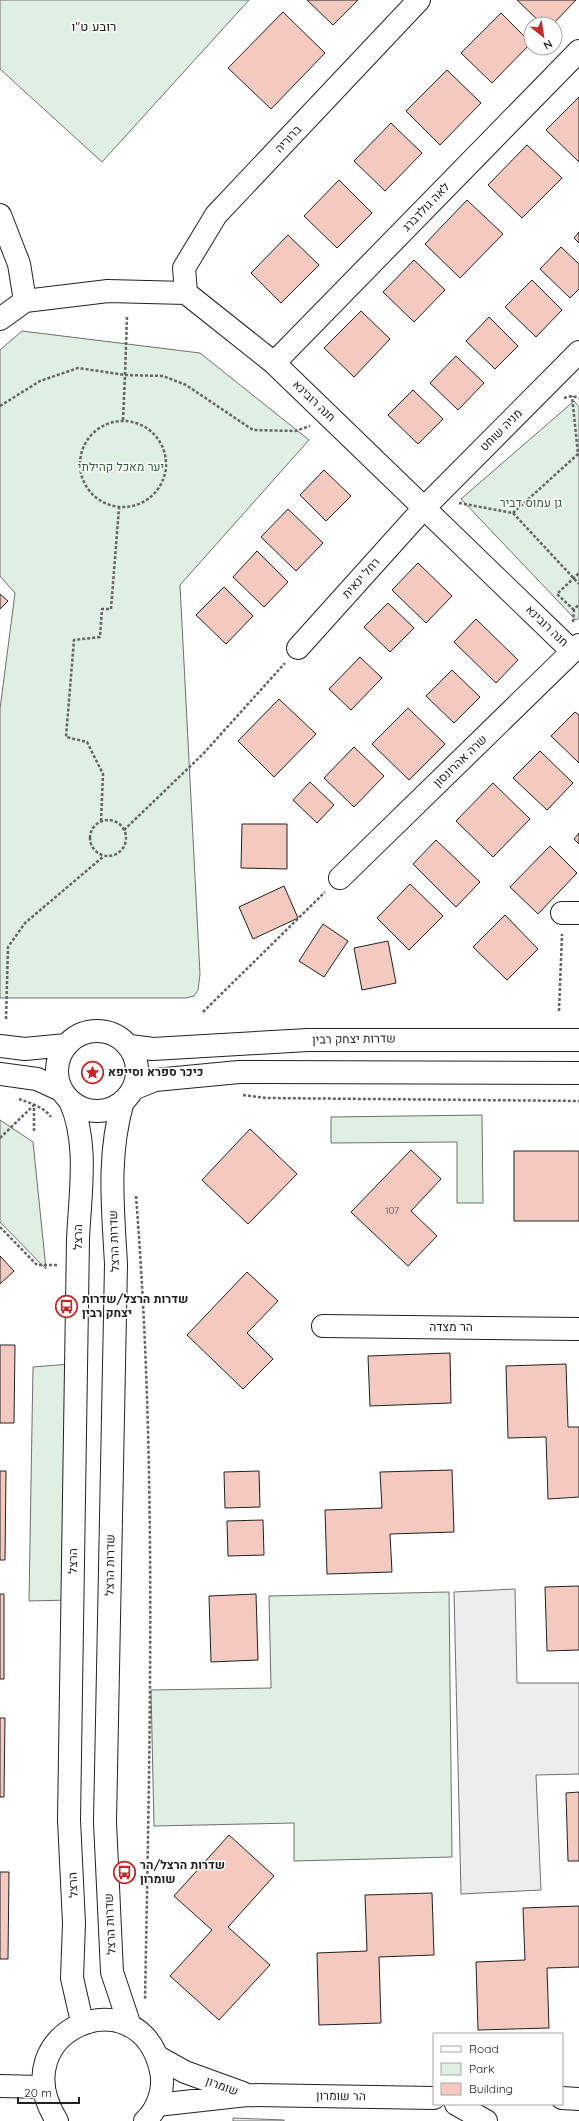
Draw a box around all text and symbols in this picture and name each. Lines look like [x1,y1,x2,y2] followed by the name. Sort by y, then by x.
[523,16,563,56] north arrow
[72,18,116,34] district label: רובע ט"ו
[541,37,555,53] text: N
[271,121,305,156] street label: ברוריה
[399,179,452,234] street label: לאה גולדברג
[290,377,339,425] street label: חנה רובינא
[476,405,525,454] street label: מניה שוחט
[78,459,164,474] park label: יער מאכל קהילתי
[500,495,563,510] park label: גן עמוס דביר
[339,554,383,601] street label: רחל ינאית
[523,602,572,650] street label: חנה רובינא
[430,731,490,790] street label: שרה אהרונסון
[312,1030,396,1047] street label: שדרות יצחק רבין
[79,1059,105,1085] place icon: כיכר ספרא וסייפא
[108,1064,203,1079] place label: כיכר ספרא וסייפא
[385,1204,399,1217] house number: 107
[105,1210,122,1272] street label: שדרות הרצל
[70,1224,85,1250] street label: הרצל
[82,1291,188,1320] place label: שדרות הרצל/שדרות יצחק רבין
[54,1293,80,1319] bus stop icon: שדרות הרצל/שדרות יצחק רבין
[429,1319,473,1334] street label: הר מצדה
[101,1534,118,1596] street label: שדרות הרצל
[65,1548,80,1574] street label: הרצל
[140,1857,225,1886] place label: שדרות הרצל/הר שומרון
[111,1859,137,1885] bus stop icon: שדרות הרצל/הר שומרון
[64,1872,81,1898] street label: הרצל
[100,1893,119,1955] street label: שדרות הרצל
[433,2033,563,2105] legend
[469,2041,499,2056] text: Road
[469,2061,494,2076] text: Park
[204,2073,241,2098] street label: שומרון
[18,2079,79,2105] scale bar
[469,2081,513,2096] text: Building
[24,2085,52,2100] text: 20 m
[316,2088,366,2103] street label: הר שומרון

